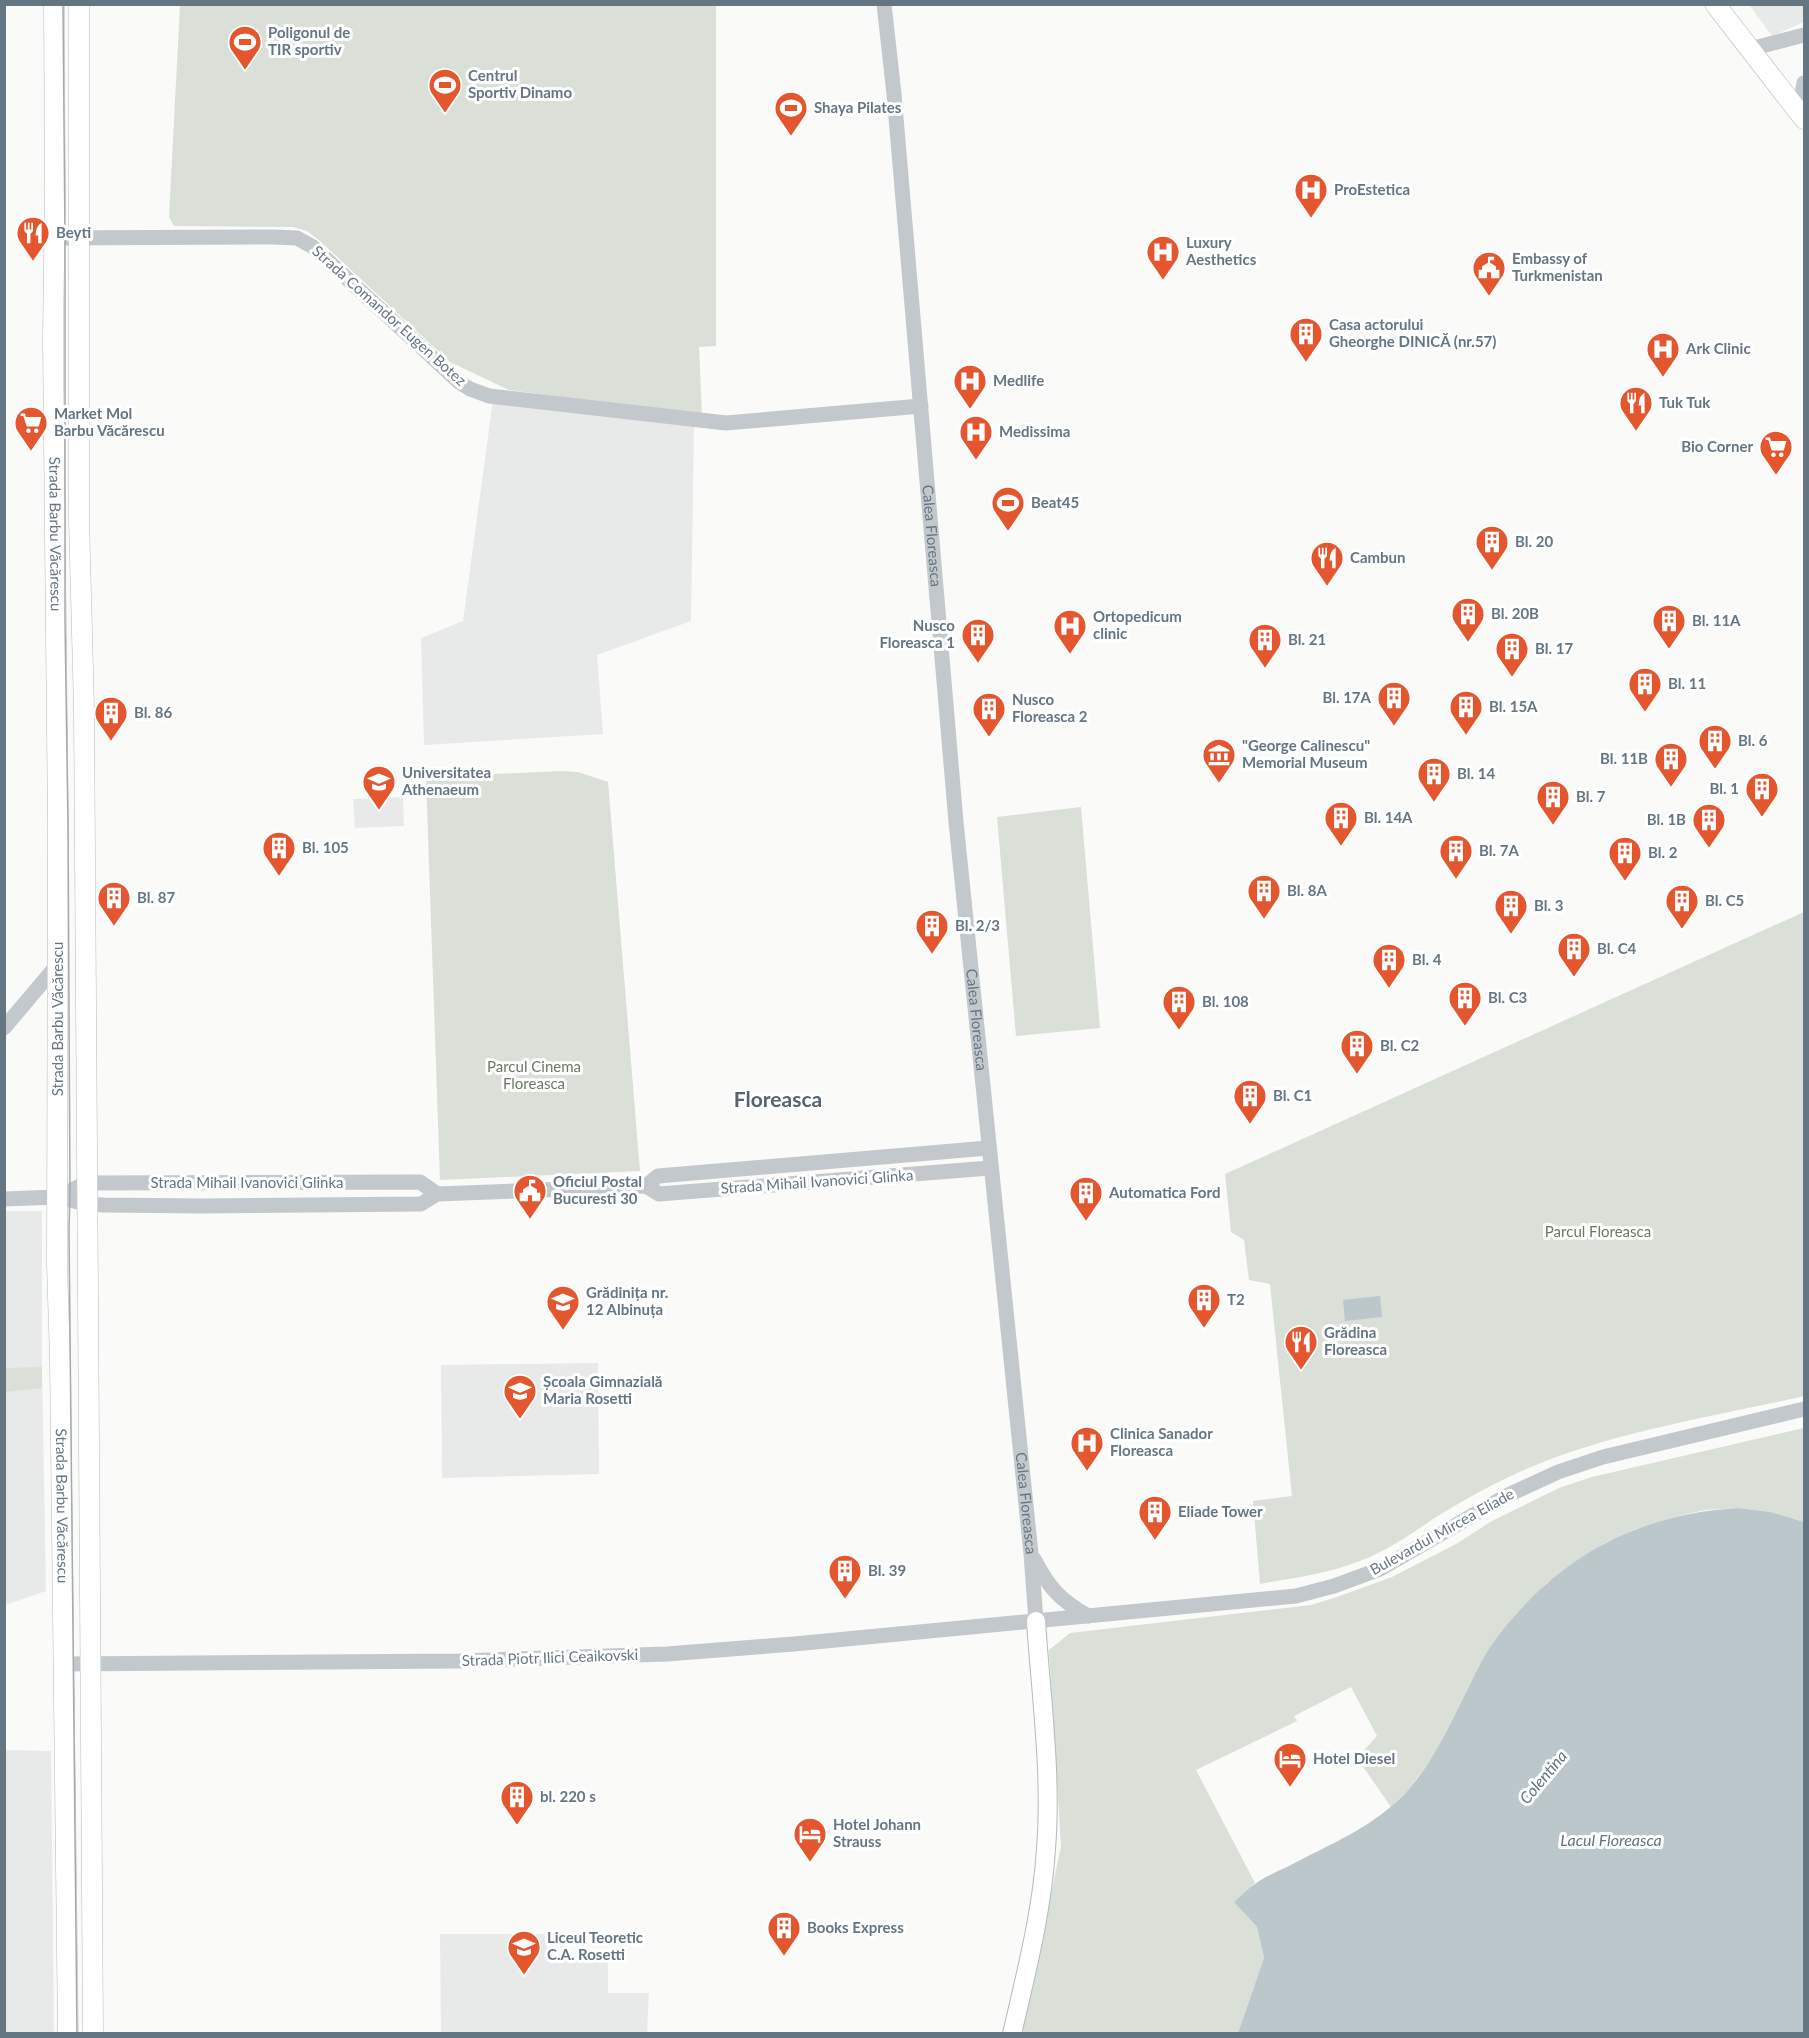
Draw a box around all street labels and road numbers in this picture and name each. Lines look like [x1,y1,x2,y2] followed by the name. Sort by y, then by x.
[309,241,470,389] street label: Strada Comandor Eugen Botez
[46,456,66,611] street label: Strada Barbu Văcărescu
[919,484,946,588] street label: Calea Floreasca
[48,942,66,1096] street label: Strada Barbu Văcărescu
[963,968,991,1072] street label: Calea Floreasca
[720,1165,914,1197] street label: Strada Mihail Ivanovici Glinka
[150,1173,344,1191] street label: Strada Mihail Ivanovici Glinka
[53,1428,73,1583] street label: Strada Barbu Văcărescu
[1013,1451,1041,1555] street label: Calea Floreasca
[1366,1484,1517,1578] street label: Bulevardul Mircea Eliade
[461,1645,638,1669] street label: Strada Piotr Ilici Ceaikovski

